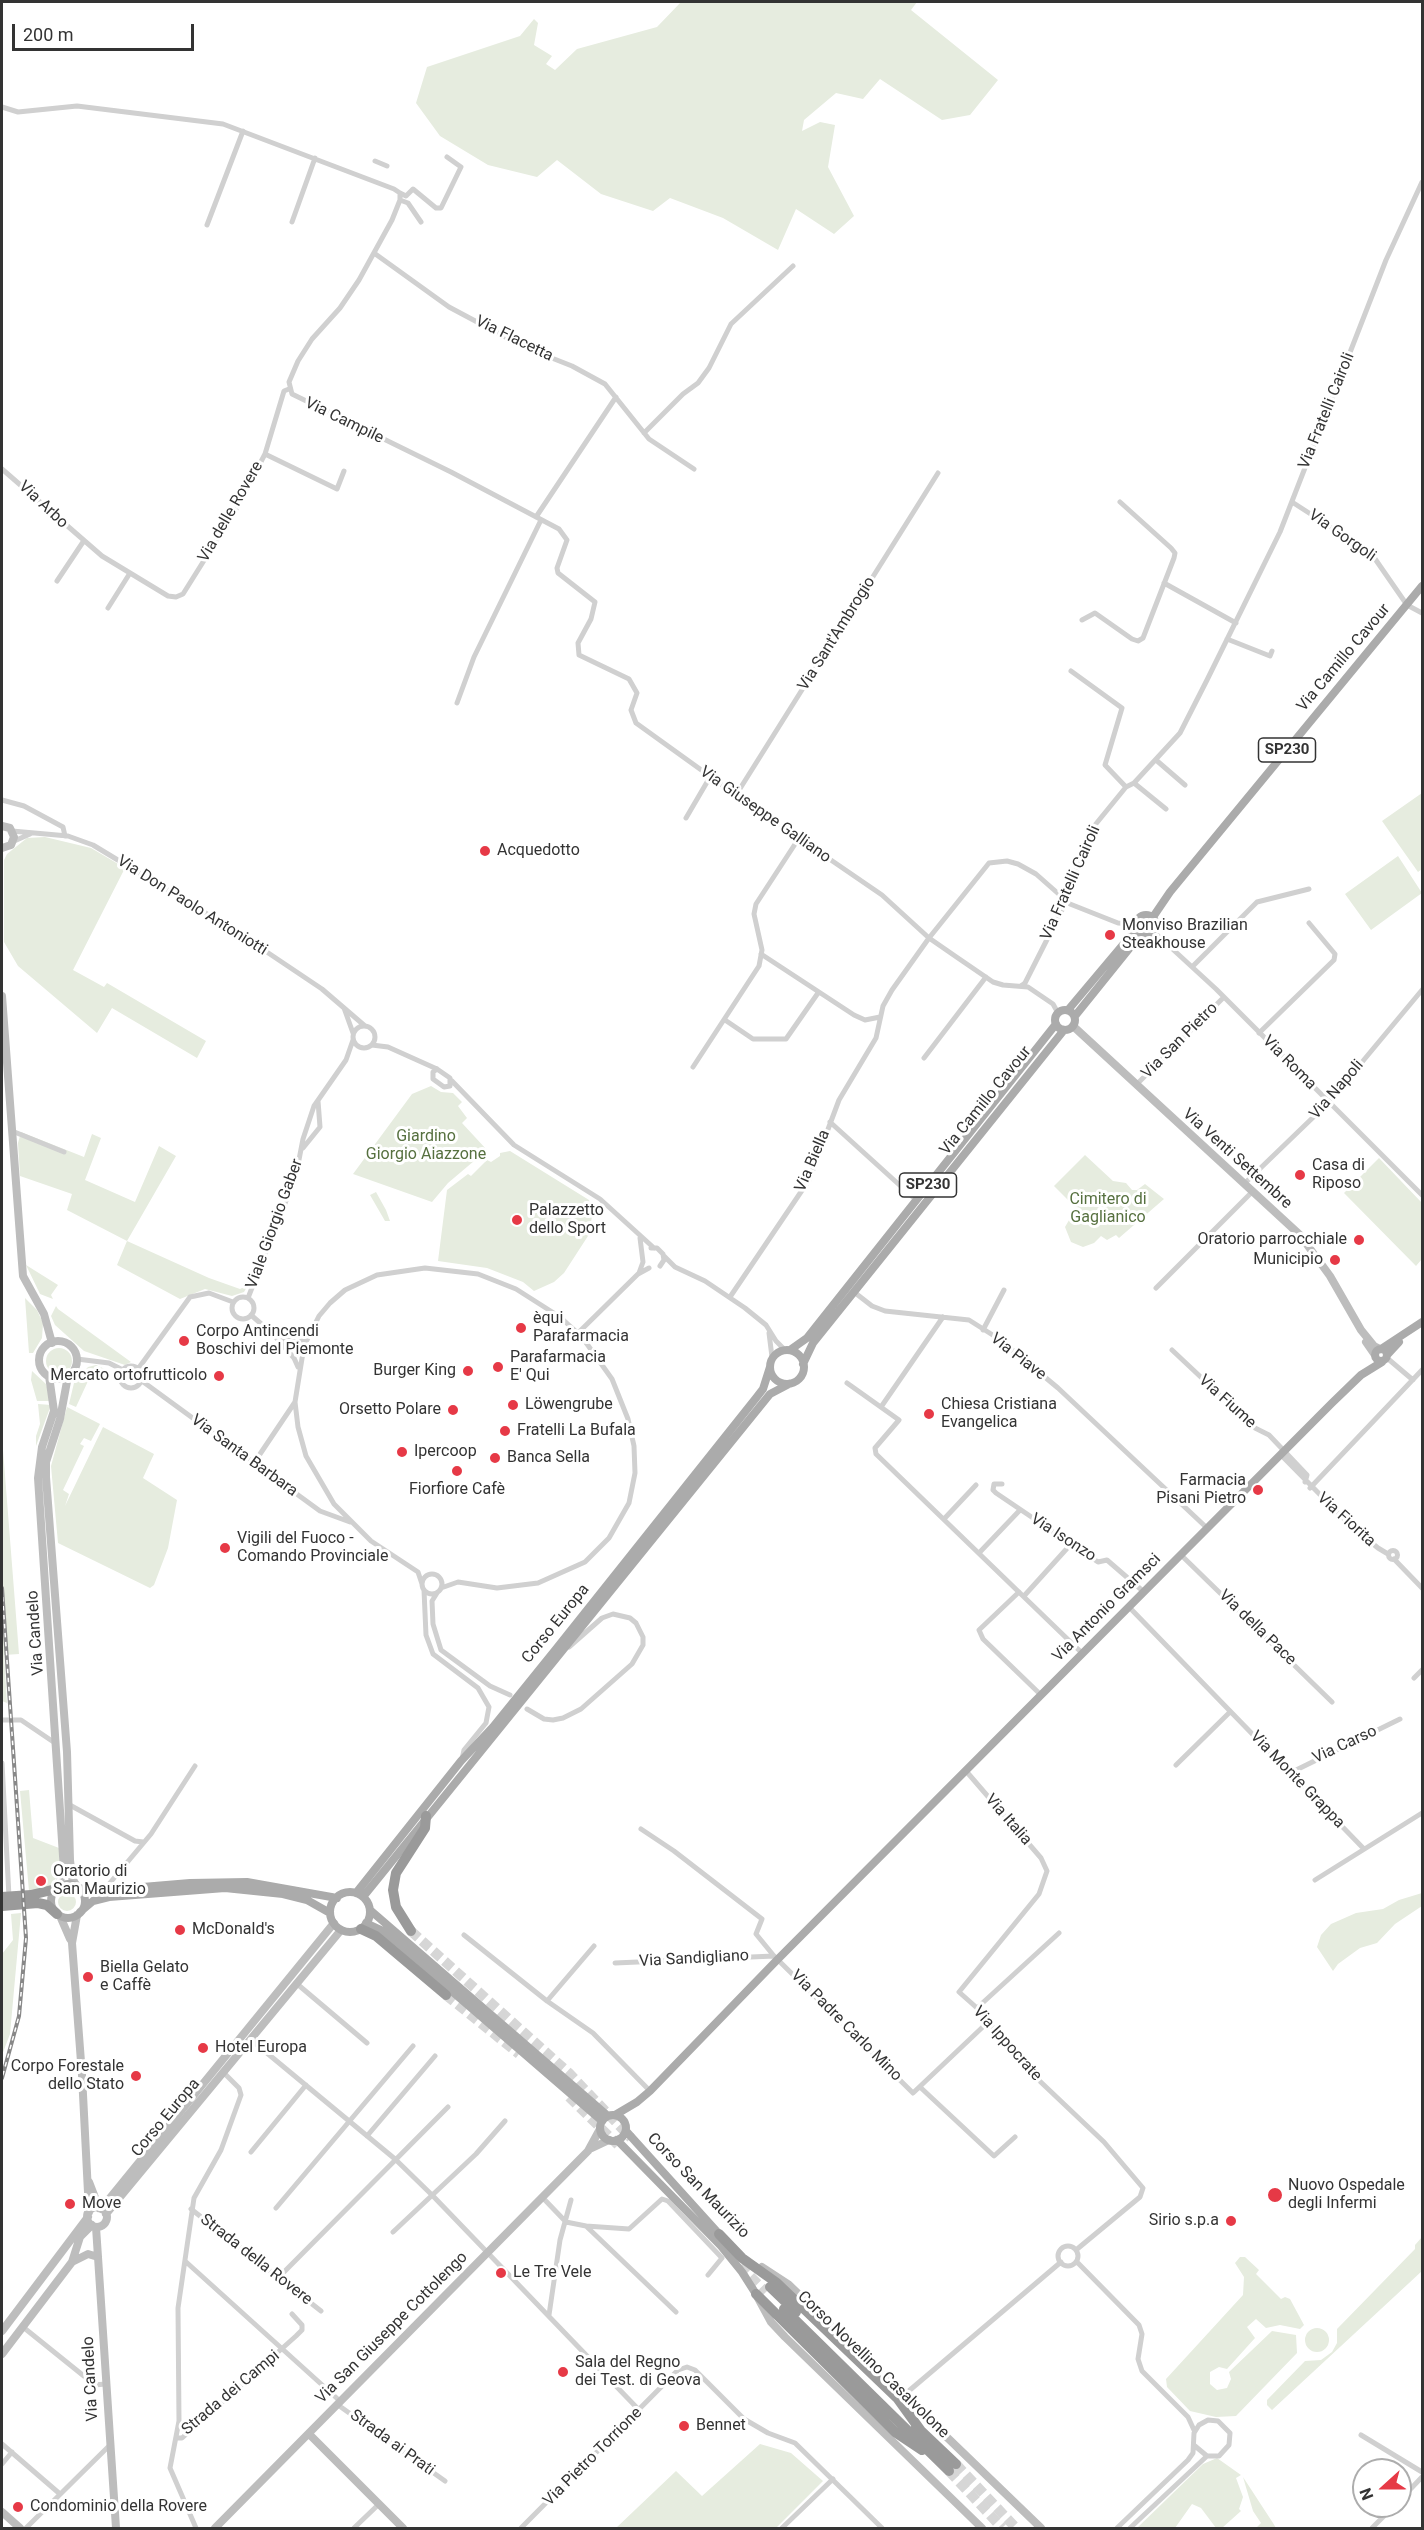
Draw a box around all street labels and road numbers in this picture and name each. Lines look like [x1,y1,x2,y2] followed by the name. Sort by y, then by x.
[472,312,556,366] street label: Via Flacetta
[1295,350,1359,472] street label: Via Fratelli Cairoli
[302,394,386,448] street label: Via Campile
[194,458,268,566] street label: Via delle Rovere
[14,477,72,533] street label: Via Arbo
[1305,506,1379,566] street label: Via Gorgoli
[794,573,880,695] street label: Via Sant'Ambrogio
[1293,600,1395,716] street label: Via Camillo Cavour
[1258,738,1316,762] road number: SP230
[696,763,834,867] street label: Via Giuseppe Galliano
[1037,823,1105,943] street label: Via Fratelli Cairoli
[113,852,271,960] street label: Via Don Paolo Antoniotti
[1138,999,1222,1083] street label: Via San Pietro
[1258,1032,1320,1094] street label: Via Roma
[936,1043,1036,1159] street label: Via Camillo Cavour
[1306,1056,1368,1124] street label: Via Napoli
[1178,1105,1296,1213] street label: Via Venti Settembre
[791,1127,835,1195] street label: Via Biella
[243,1156,307,1292] street label: Viale Giorgio Gaber
[900,1173,956,1197] road number: SP230
[986,1329,1050,1385] street label: Via Piave
[1194,1371,1260,1433] street label: Via Fiume
[187,1411,301,1501] street label: Via Santa Barbara
[1313,1489,1379,1551] street label: Via Fiorita
[1027,1510,1099,1566] street label: Via Isonzo
[1049,1550,1165,1666] street label: Via Antonio Gramsci
[518,1581,594,1667] street label: Corso Europa
[1214,1586,1300,1670] street label: Via della Pace
[23,1590,49,1676] street label: Via Candelo
[1310,1722,1380,1768] street label: Via Carso
[1246,1727,1348,1833] street label: Via Monte Grappa
[981,1790,1035,1850] street label: Via Italia
[639,1947,749,1971] street label: Via Sandigliano
[786,1966,906,2086] street label: Via Padre Carlo Mino
[968,2003,1046,2085] street label: Via Ippocrate
[128,2075,204,2161] street label: Corso Europa
[643,2129,753,2243] street label: Corso San Maurizio
[196,2210,316,2310] street label: Strada della Rovere
[312,2248,472,2408] street label: Via San Giuseppe Cottolengo
[793,2287,953,2443] street label: Corso Novellino Casalvolone
[79,2336,103,2422] street label: Via Candelo
[178,2347,284,2439] street label: Strada dei Campi
[540,2404,646,2510] street label: Via Pietro Torrione
[346,2406,438,2480] street label: Strada ai Prati

